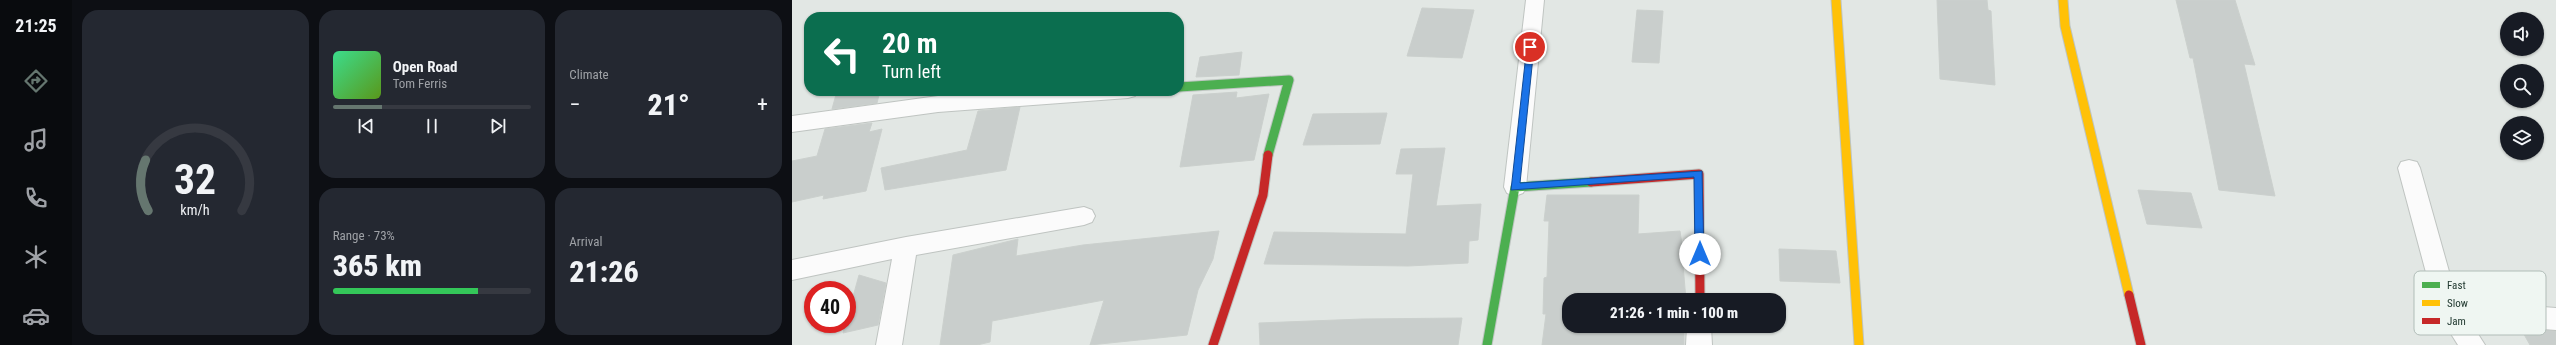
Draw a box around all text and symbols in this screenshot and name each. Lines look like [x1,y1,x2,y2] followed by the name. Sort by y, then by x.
[2500,12,2544,160] map controls
[2500,12,2544,56] button: sound
[15,15,57,36] text: 21:25
[882,27,938,60] text: 20 m
[816,28,868,80] icon: left
[1513,30,1547,64] pin
[1519,36,1541,58] icon: arrive
[393,58,457,76] text: Open Road
[882,61,941,82] text: Turn left
[2500,64,2544,108] button: search
[22,67,50,95] icon: directions
[569,67,609,82] text: Climate
[393,76,447,91] text: Tom Ferris
[648,87,690,122] text: 21°
[569,92,580,117] text: −
[757,92,768,117] text: +
[355,115,377,137] icon: previous
[421,115,443,137] icon: pause
[487,115,509,137] icon: next
[2500,116,2544,160] button: layers
[22,126,50,154] icon: music
[174,154,216,203] text: 32
[22,184,50,212] icon: phone
[181,201,210,217] text: km/h
[333,228,395,243] text: Range · 73%
[1679,233,1721,275] position arrow
[569,234,602,249] text: Arrival
[22,243,50,271] icon: climate
[333,248,422,283] text: 365 km
[569,254,639,289] text: 21:26
[2414,271,2546,335] legend
[2447,279,2466,292] text: Fast
[804,281,856,333] speed limit sign: 40
[2447,297,2468,310] text: Slow
[22,302,50,330] icon: car
[1610,304,1738,322] text: 21:26 · 1 min · 100 m
[2447,315,2466,328] text: Jam

